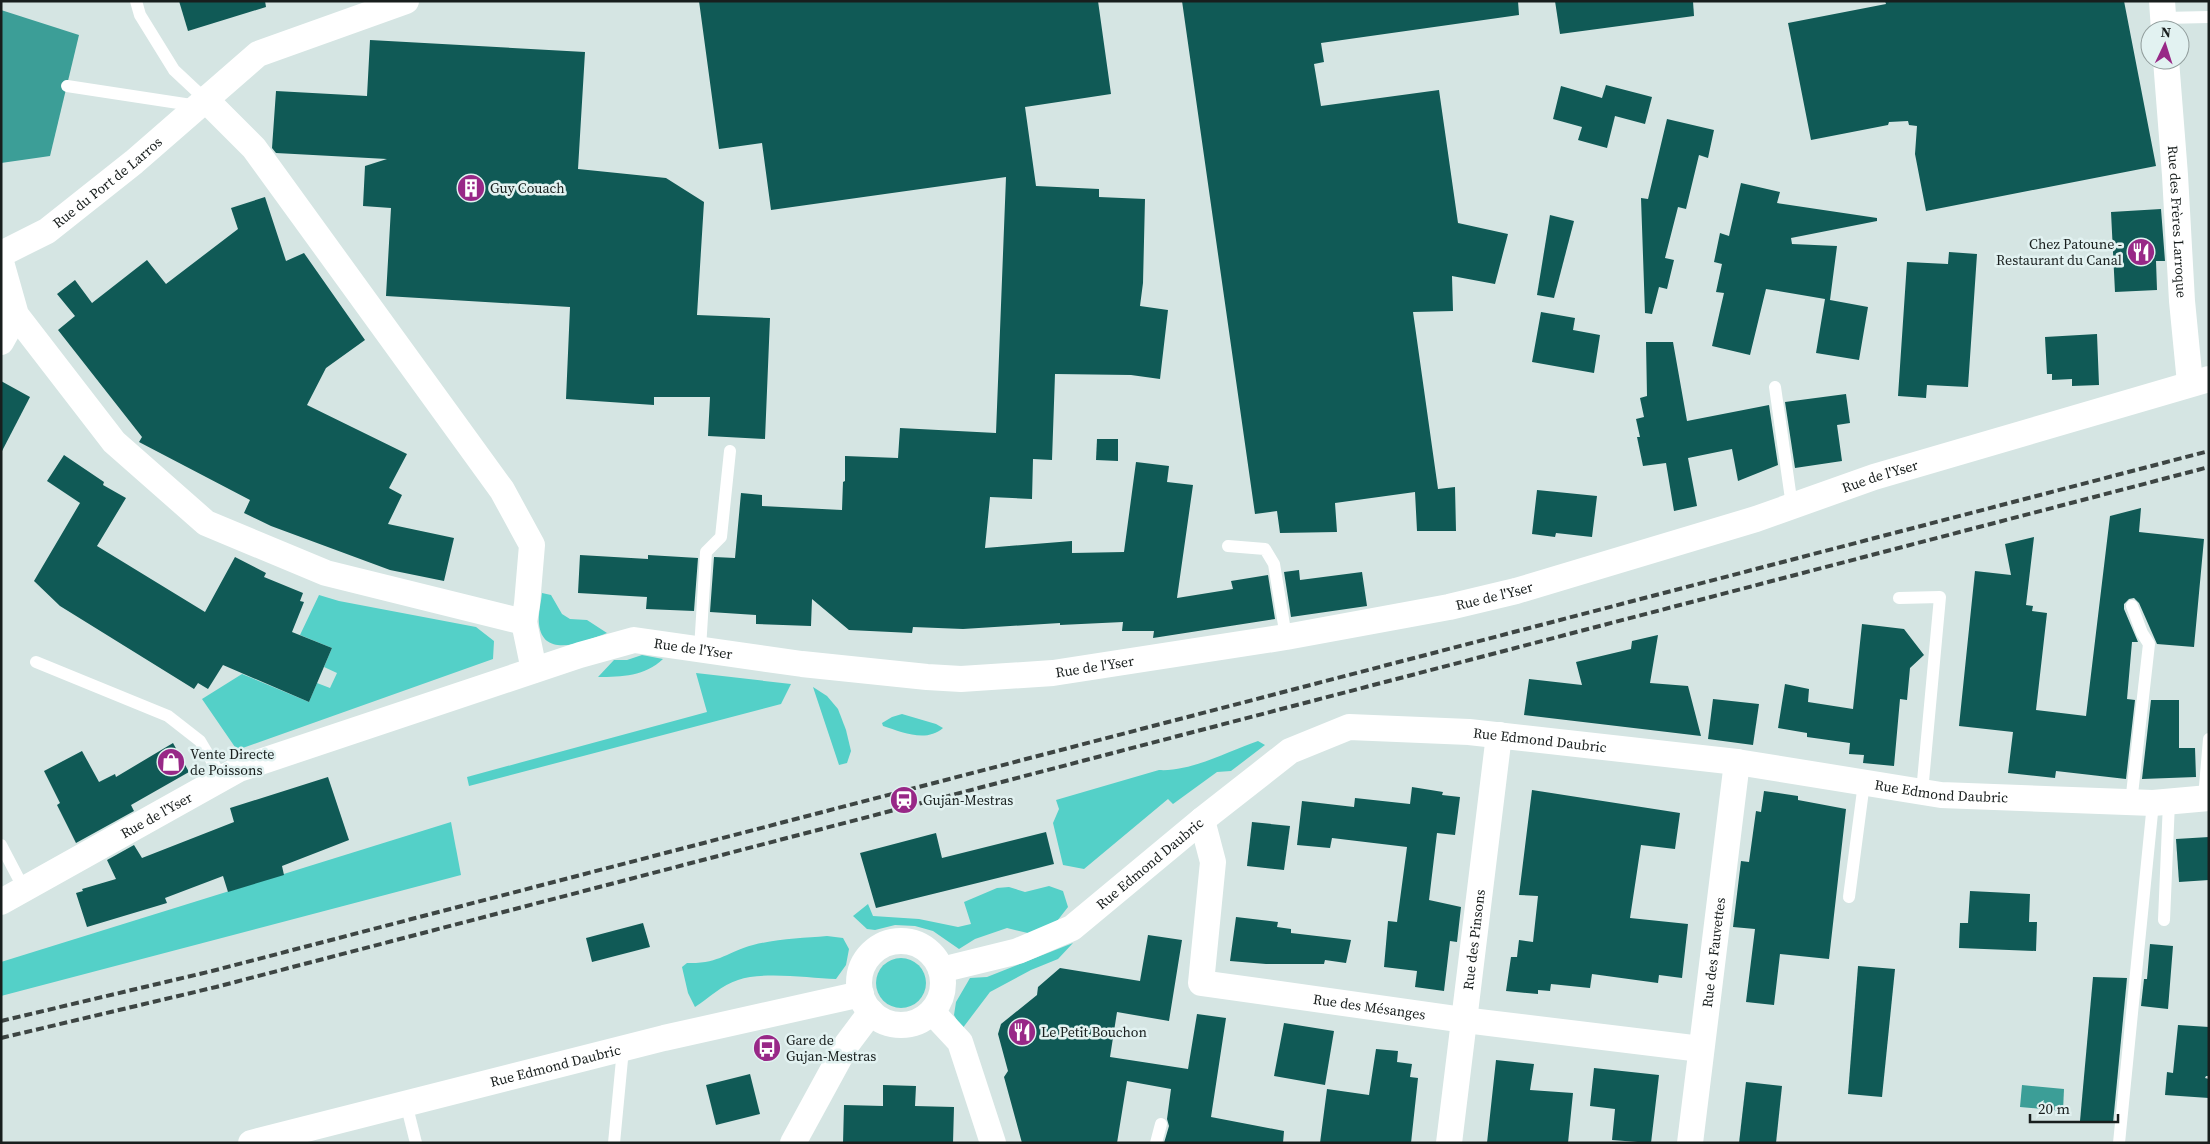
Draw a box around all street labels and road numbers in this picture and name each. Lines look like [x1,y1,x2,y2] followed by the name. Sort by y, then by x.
[48,132,166,233] street label: Rue du Port de Larros
[2163,145,2192,298] street label: Rue des Frères Larroque
[1839,455,1921,498] street label: Rue de l'Yser
[1454,576,1536,615] street label: Rue de l'Yser
[653,633,734,664] street label: Rue de l'Yser
[1054,651,1135,682] street label: Rue de l'Yser
[1472,723,1608,757] street label: Rue Edmond Daubric
[1873,774,2009,808] street label: Rue Edmond Daubric
[117,787,196,843] street label: Rue de l'Yser
[1092,813,1208,914] street label: Rue Edmond Daubric
[1458,888,1490,991] street label: Rue des Pinsons
[1697,896,1730,1009] street label: Rue des Fauvettes
[1312,989,1427,1024] street label: Rue des Mésanges
[488,1039,623,1092] street label: Rue Edmond Daubric

